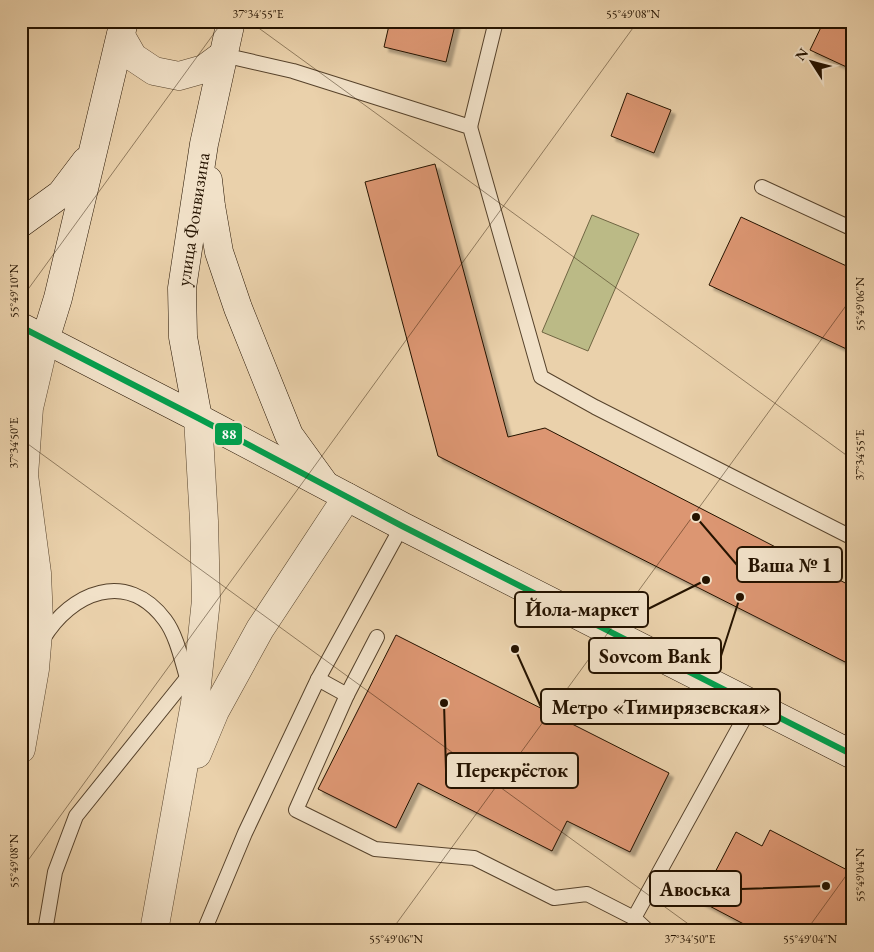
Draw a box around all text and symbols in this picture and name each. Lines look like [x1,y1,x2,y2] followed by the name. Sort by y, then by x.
[232,6,284,22] text: 37°34'55"E
[606,6,660,22] text: 55°49'08"N
[786,38,836,88] north arrow
[791,44,812,64] text: N
[170,150,215,288] street label: улица Фонвизина
[6,264,22,318] text: 55°49'10"N
[852,277,868,331] text: 55°49'06"N
[6,417,22,469] text: 37°34'50"E
[214,422,243,446] line badge: 88
[222,425,236,443] text: 88
[852,429,868,481] text: 37°34'55"E
[737,547,842,582] callout: Ваша № 1
[748,552,832,578] text: Ваша № 1
[515,592,648,627] callout: Йола-маркет
[525,596,639,622] text: Йола-маркет
[589,638,721,673] callout: Sovcom Bank
[599,643,712,669] text: Sovcom Bank
[541,689,780,724] callout: Метро «Тимирязевская»
[551,694,771,720] text: Метро «Тимирязевская»
[446,753,578,788] callout: Перекрёсток
[456,757,568,783] text: Перекрёсток
[6,834,22,888] text: 55°49'08"N
[852,848,868,902] text: 55°49'04"N
[650,871,741,906] callout: Авоська
[659,876,731,902] text: Авоська
[369,931,423,947] text: 55°49'06"N
[664,931,716,947] text: 37°34'50"E
[783,931,837,947] text: 55°49'04"N

